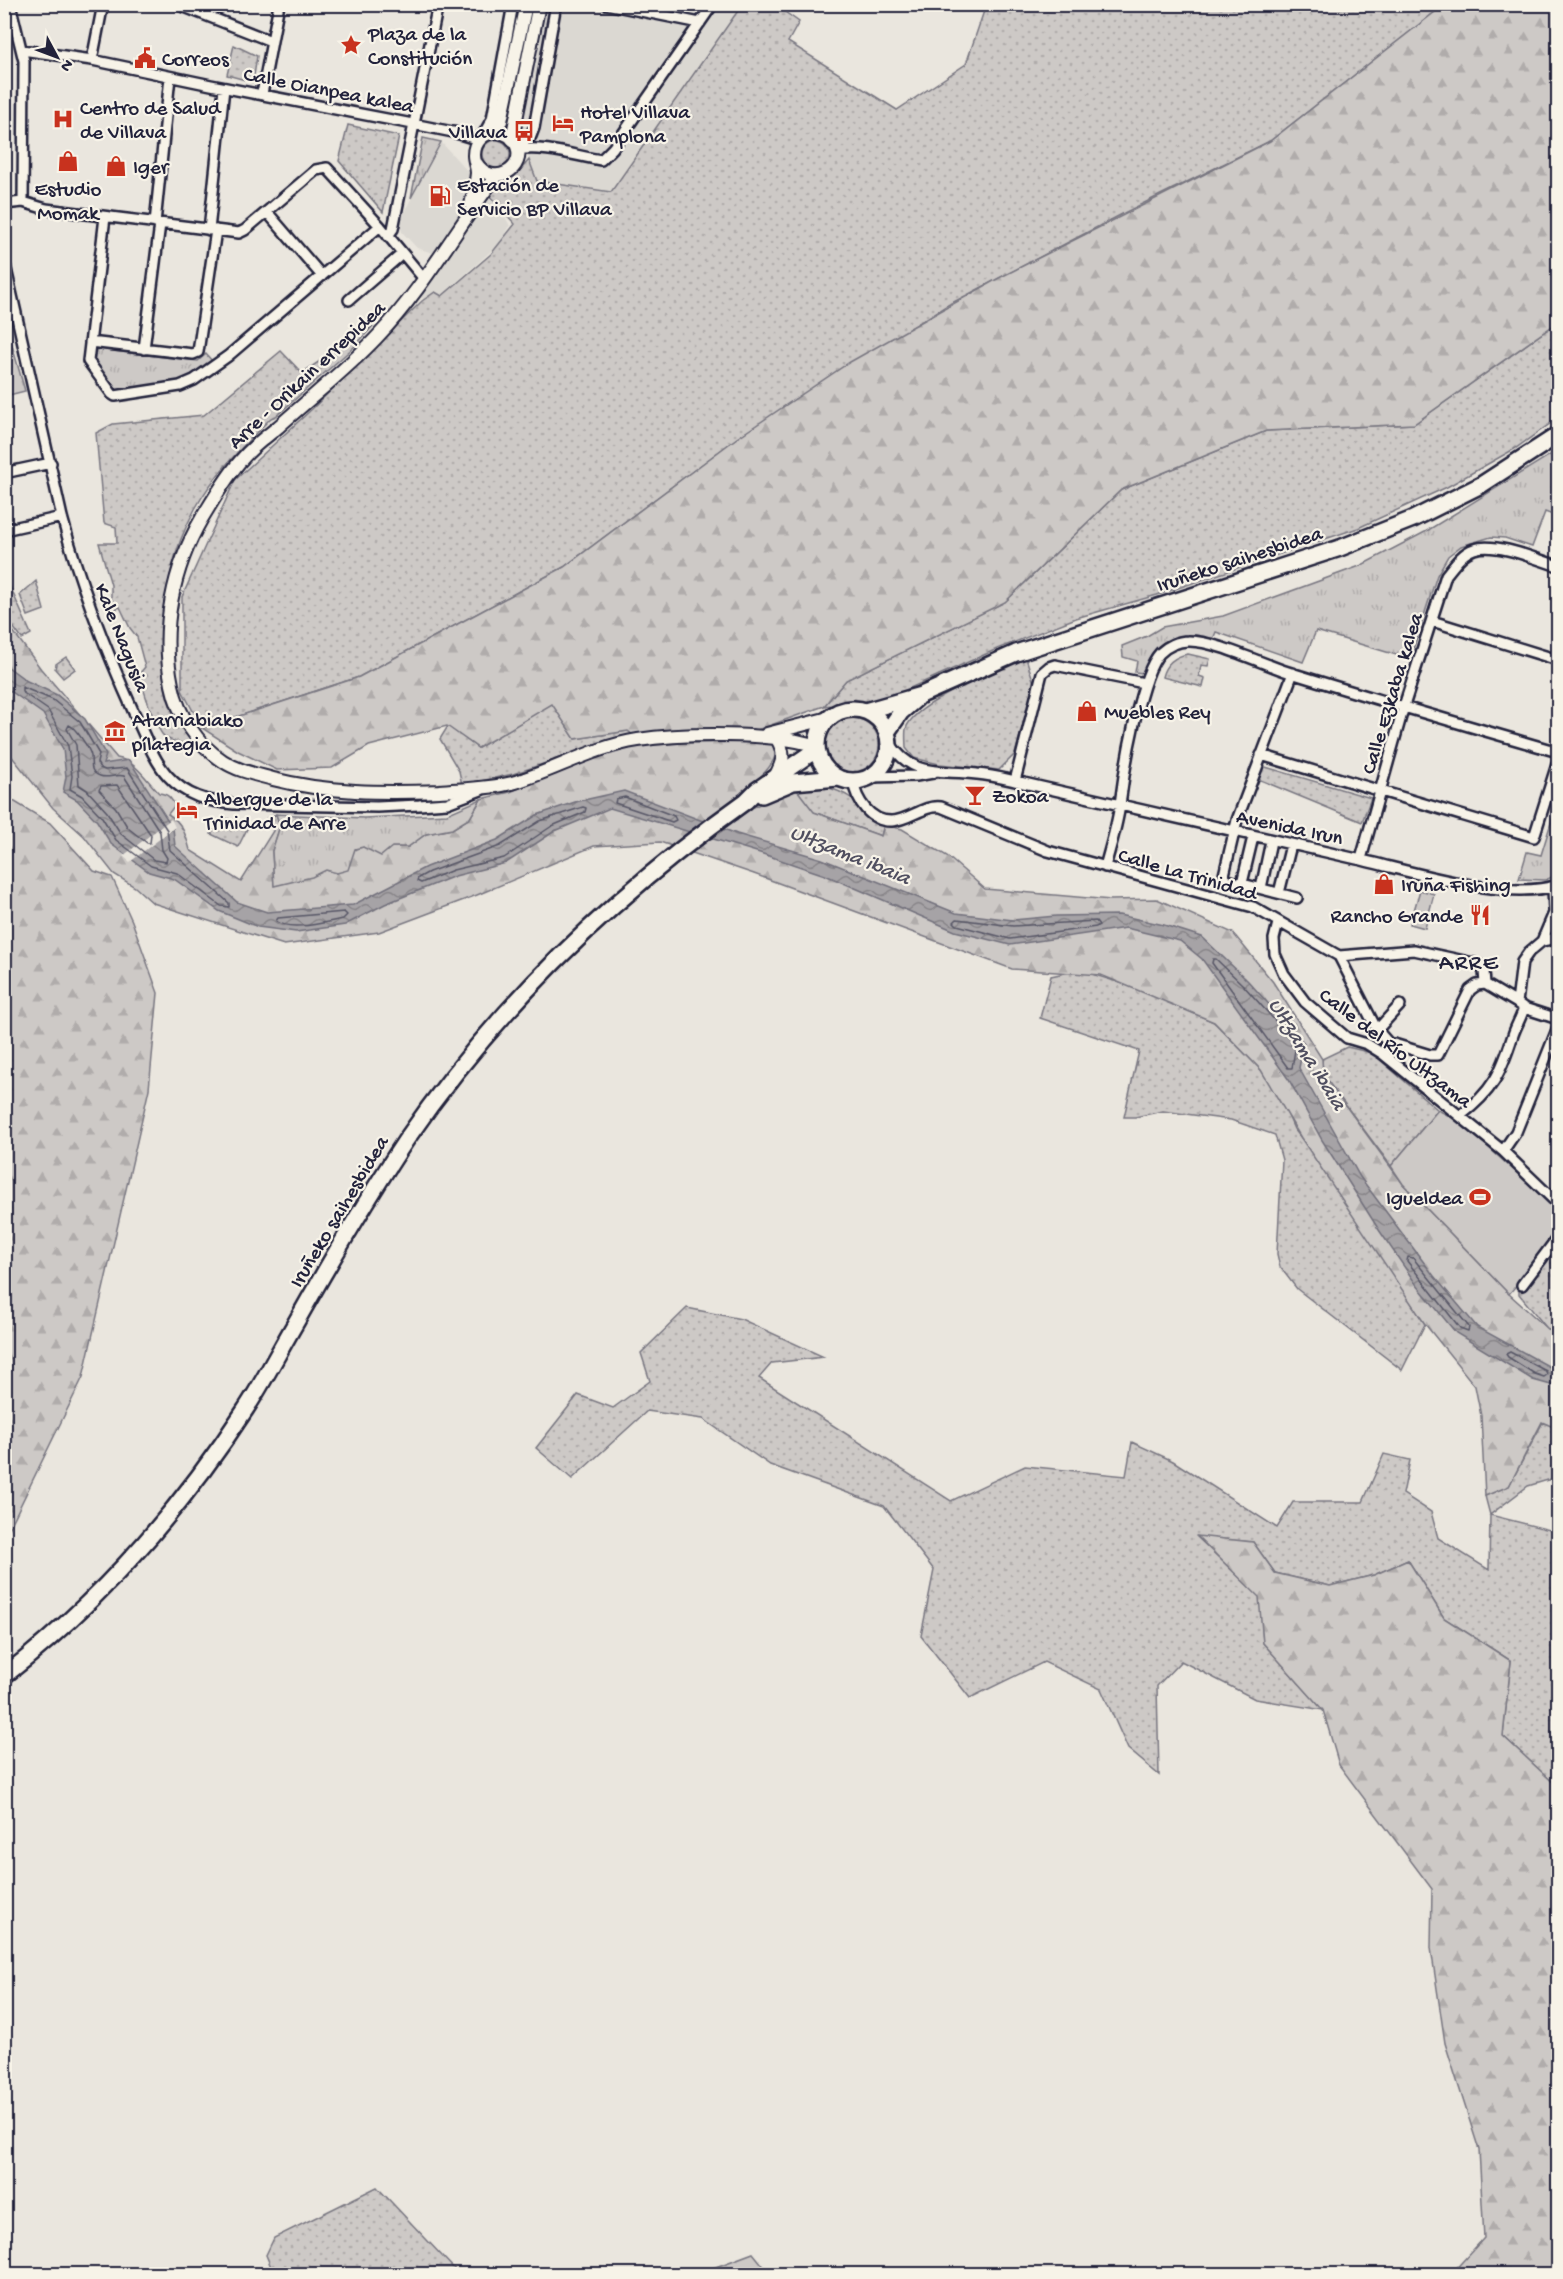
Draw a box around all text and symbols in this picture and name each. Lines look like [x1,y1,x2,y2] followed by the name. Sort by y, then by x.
[367,24,472,73] place label: Plaza de la Constitución
[27,27,87,87] north arrow
[339,33,363,57] place icon: Plaza de la Constitución
[133,46,157,70] public building icon: Correos
[162,49,230,74] place label: Correos
[55,54,76,75] text: N
[241,64,417,121] street label: Calle Oianpea kalea
[80,98,222,147] place label: Centro de Salud de Villava
[579,102,691,151] place label: Hotel Villava Pamplona
[51,107,75,131] hospital icon: Centro de Salud de Villava
[551,111,575,135] hotel icon: Hotel Villava Pamplona
[512,119,536,143] bus stop icon: Villava
[448,122,508,147] place label: Villava
[56,149,80,173] shop icon: Estudio Momak
[104,154,128,178] shop icon: Iger
[133,157,170,182] place label: Iger
[457,175,613,224] place label: Estación de Servicio BP Villava
[35,179,102,228] place label: Estudio Momak
[428,184,452,208] fuel station icon: Estación de Servicio BP Villava
[225,296,393,456] street label: Arre - Orikain errepidea
[1154,522,1327,600] street label: Iruñeko saihesbidea
[87,580,153,697] street label: Kale Nagusia
[1358,609,1431,778] street label: Calle Ezkaba kalea
[1075,699,1099,723] shop icon: Muebles Rey
[1104,702,1211,727] place label: Muebles Rey
[131,710,243,759] place label: Atarriabiako pílategia
[103,719,127,743] museum icon: Atarriabiako pílategia
[963,783,987,807] bar icon: Zokoa
[992,786,1050,811] place label: Zokoa
[203,789,347,838] place label: Albergue de la Trinidad de Arre
[175,798,199,822] hotel icon: Albergue de la Trinidad de Arre
[1234,806,1345,853] street label: Avenida Irun
[786,821,915,893] water label: Ultzama ibaia
[1115,845,1261,909] street label: Calle La Trinidad
[1372,872,1396,896] shop icon: Iruña Fishing
[1401,875,1511,900] place label: Iruña Fishing
[1468,903,1492,927] restaurant icon: Rancho Grande
[1331,906,1464,931] place label: Rancho Grande
[1439,950,1499,979] district label: ARRE
[1312,984,1476,1116] street label: Calle del Río Ultzama
[1261,994,1351,1117] water label: Ultzama ibaia
[286,1131,397,1293] street label: Iruñeko saihesbidea
[1468,1185,1492,1209] sports icon: Igueldea
[1386,1188,1464,1213] place label: Igueldea

